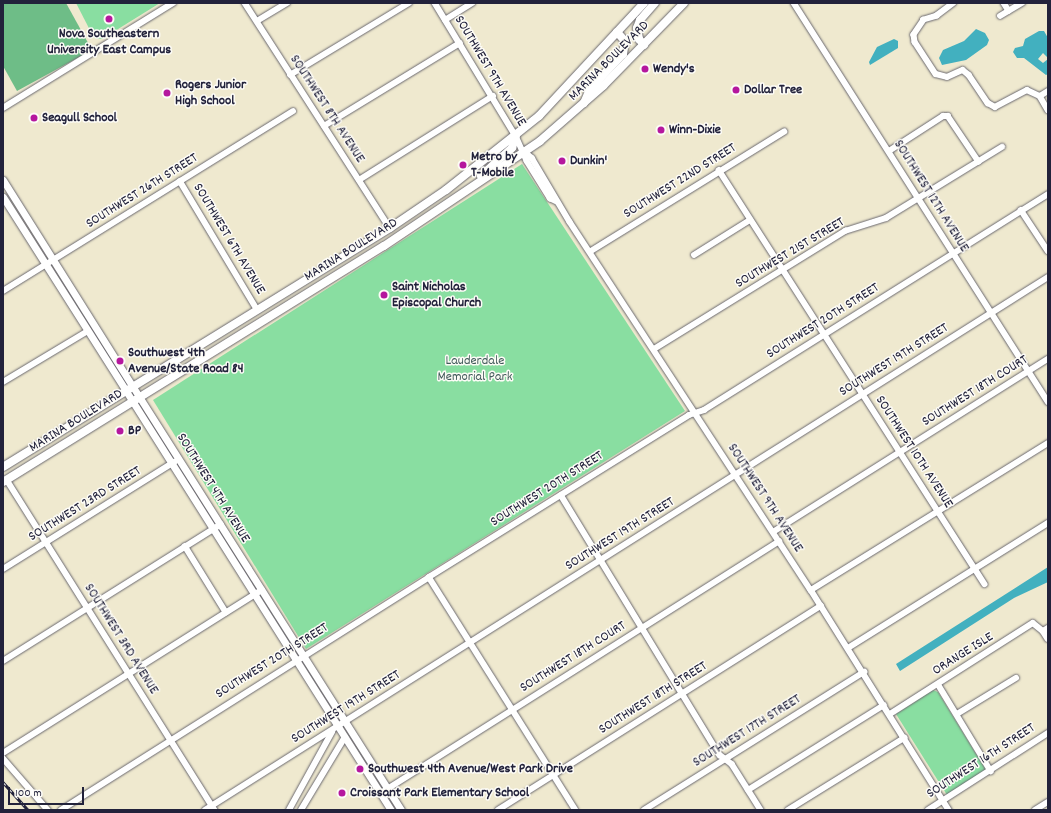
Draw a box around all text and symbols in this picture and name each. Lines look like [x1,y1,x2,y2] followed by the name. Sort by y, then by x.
[450,13,530,129] street label: SOUTHWEST 9TH AVENUE
[104,14,114,24] marker: Nova Southeastern University East Campus
[565,17,653,105] street label: MARINA BOULEVARD
[47,26,171,58] place label: Nova Southeastern University East Campus
[286,52,368,166] street label: SOUTHWEST 8TH AVENUE
[653,61,695,77] place label: Wendy's
[640,64,650,74] marker: Wendy's
[175,77,246,110] place label: Rogers Junior High School
[744,82,802,98] place label: Dollar Tree
[731,85,741,95] marker: Dollar Tree
[162,88,172,98] marker: Rogers Junior High School
[42,110,117,126] place label: Seagull School
[29,113,39,123] marker: Seagull School
[669,122,721,138] place label: Winn-Dixie
[656,125,666,135] marker: Winn-Dixie
[890,137,972,255] street label: SOUTHWEST 12TH AVENUE
[621,140,739,222] street label: SOUTHWEST 22ND STREET
[471,149,517,182] place label: Metro by T-Mobile
[83,150,201,232] street label: SOUTHWEST 26TH STREET
[570,153,607,169] place label: Dunkin'
[557,156,567,166] marker: Dunkin'
[458,160,468,170] marker: Metro by T-Mobile
[189,180,269,298] street label: SOUTHWEST 6TH AVENUE
[732,214,848,292] street label: SOUTHWEST 21ST STREET
[301,215,401,285] street label: MARINA BOULEVARD
[392,279,481,312] place label: Saint Nicholas Episcopal Church
[764,280,882,362] street label: SOUTHWEST 20TH STREET
[379,290,389,300] marker: Saint Nicholas Episcopal Church
[836,320,952,400] street label: SOUTHWEST 19TH STREET
[128,345,244,378] place label: Southwest 4th Avenue/State Road 84
[919,352,1031,430] street label: SOUTHWEST 18TH COURT
[438,353,512,386] park label: Lauderdale Memorial Park
[115,356,125,366] marker: Southwest 4th Avenue/State Road 84
[26,386,126,456] street label: MARINA BOULEVARD
[871,393,957,511] street label: SOUTHWEST 10TH AVENUE
[128,423,141,439] place label: BP
[115,426,125,436] marker: BP
[173,430,253,546] street label: SOUTHWEST 4TH AVENUE
[724,440,806,556] street label: SOUTHWEST 9TH AVENUE
[488,448,606,530] street label: SOUTHWEST 20TH STREET
[26,463,144,545] street label: SOUTHWEST 23RD STREET
[562,494,678,574] street label: SOUTHWEST 19TH STREET
[80,581,162,697] street label: SOUTHWEST 3RD AVENUE
[517,618,629,696] street label: SOUTHWEST 18TH COURT
[213,620,331,702] street label: SOUTHWEST 20TH STREET
[929,629,997,679] street label: ORANGE ISLE
[596,658,710,738] street label: SOUTHWEST 18TH STREET
[288,667,404,747] street label: SOUTHWEST 19TH STREET
[690,691,804,771] street label: SOUTHWEST 17TH STREET
[924,720,1038,802] street label: SOUTHWEST 16TH STREET
[368,761,573,777] place label: Southwest 4th Avenue/West Park Drive
[355,764,365,774] marker: Southwest 4th Avenue/West Park Drive
[10,779,86,805] scale bar
[15,785,42,802] text: 100 m
[350,785,529,801] place label: Croissant Park Elementary School
[337,788,347,798] marker: Croissant Park Elementary School

